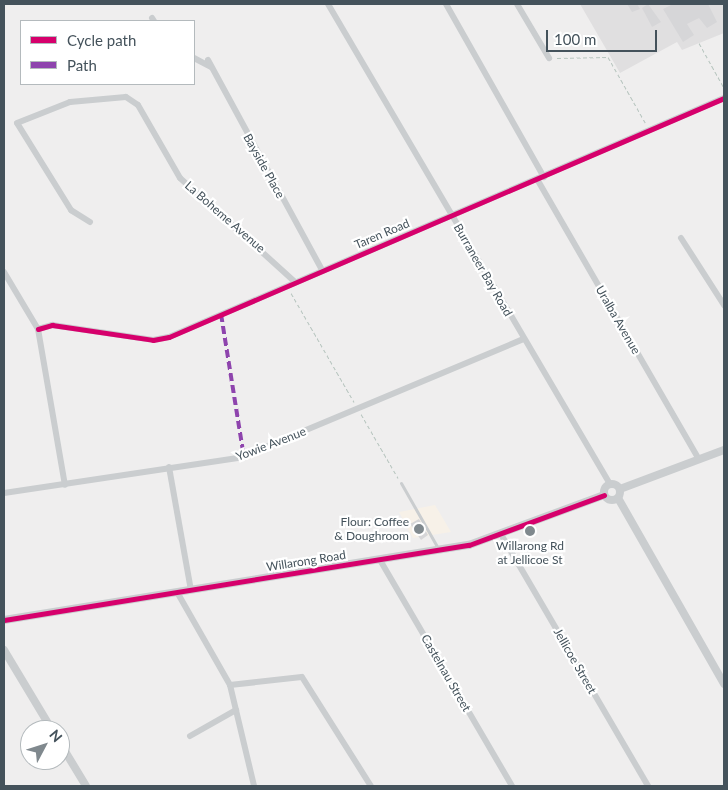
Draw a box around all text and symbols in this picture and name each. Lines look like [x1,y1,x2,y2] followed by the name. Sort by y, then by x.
[20,20,195,85] legend
[548,20,659,52] scale bar
[554,30,596,48] text: 100 m
[67,31,136,49] text: Cycle path
[67,56,97,74] text: Path
[240,131,288,201] street label: Bayside Place
[182,178,268,256] street label: La Boheme Avenue
[352,216,412,252] street label: Taren Road
[450,221,516,319] street label: Burraneer Bay Road
[592,283,644,357] street label: Uralba Avenue
[234,424,308,464] street label: Yowie Avenue
[334,515,409,543] place label: Flour: Coffee & Doughroom
[413,523,425,535] marker: Flour: Coffee & Doughroom
[524,525,536,537] marker: Willarong Rd at Jellicoe St
[496,539,564,567] place label: Willarong Rd at Jellicoe St
[265,548,347,574] street label: Willarong Road
[550,626,600,696] street label: Jellicoe Street
[418,632,474,714] street label: Castelnau Street
[20,720,70,770] north arrow
[46,726,66,745] text: N

